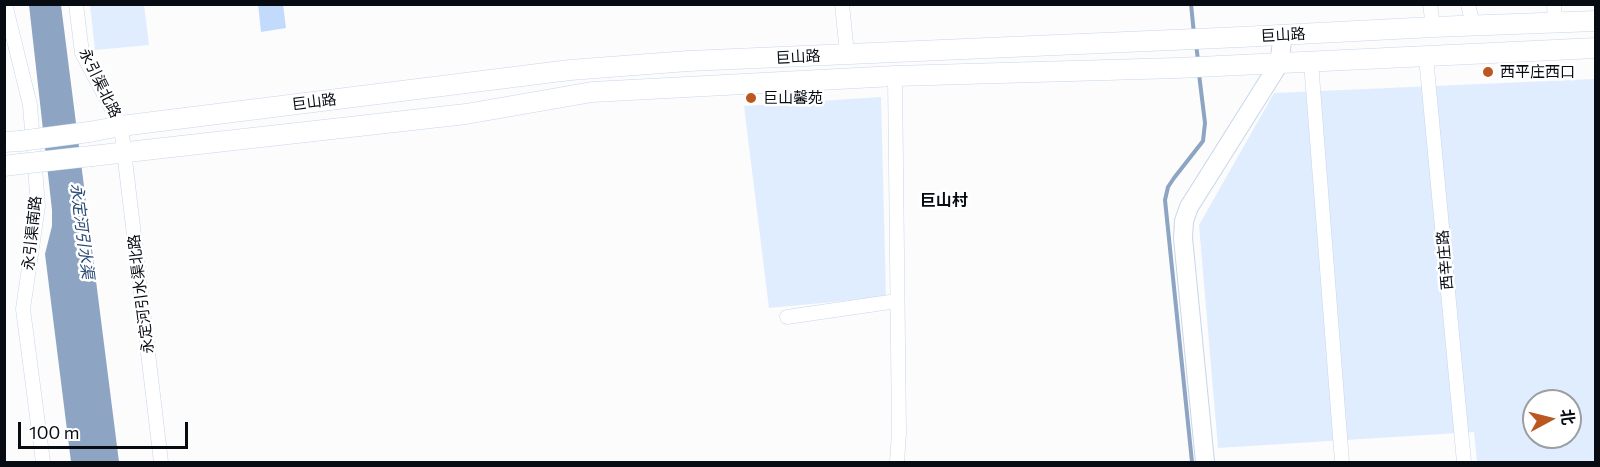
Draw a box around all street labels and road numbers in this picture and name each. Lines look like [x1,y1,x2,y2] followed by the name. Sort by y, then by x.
[1260,25,1306,45] street label: 巨山路
[75,45,125,121] street label: 永引渠北路
[775,47,821,67] street label: 巨山路
[291,90,337,114] street label: 巨山路
[19,195,45,271] street label: 永引渠南路
[1433,229,1457,291] street label: 西辛庄路
[125,233,157,355] street label: 永定河引水渠北路

